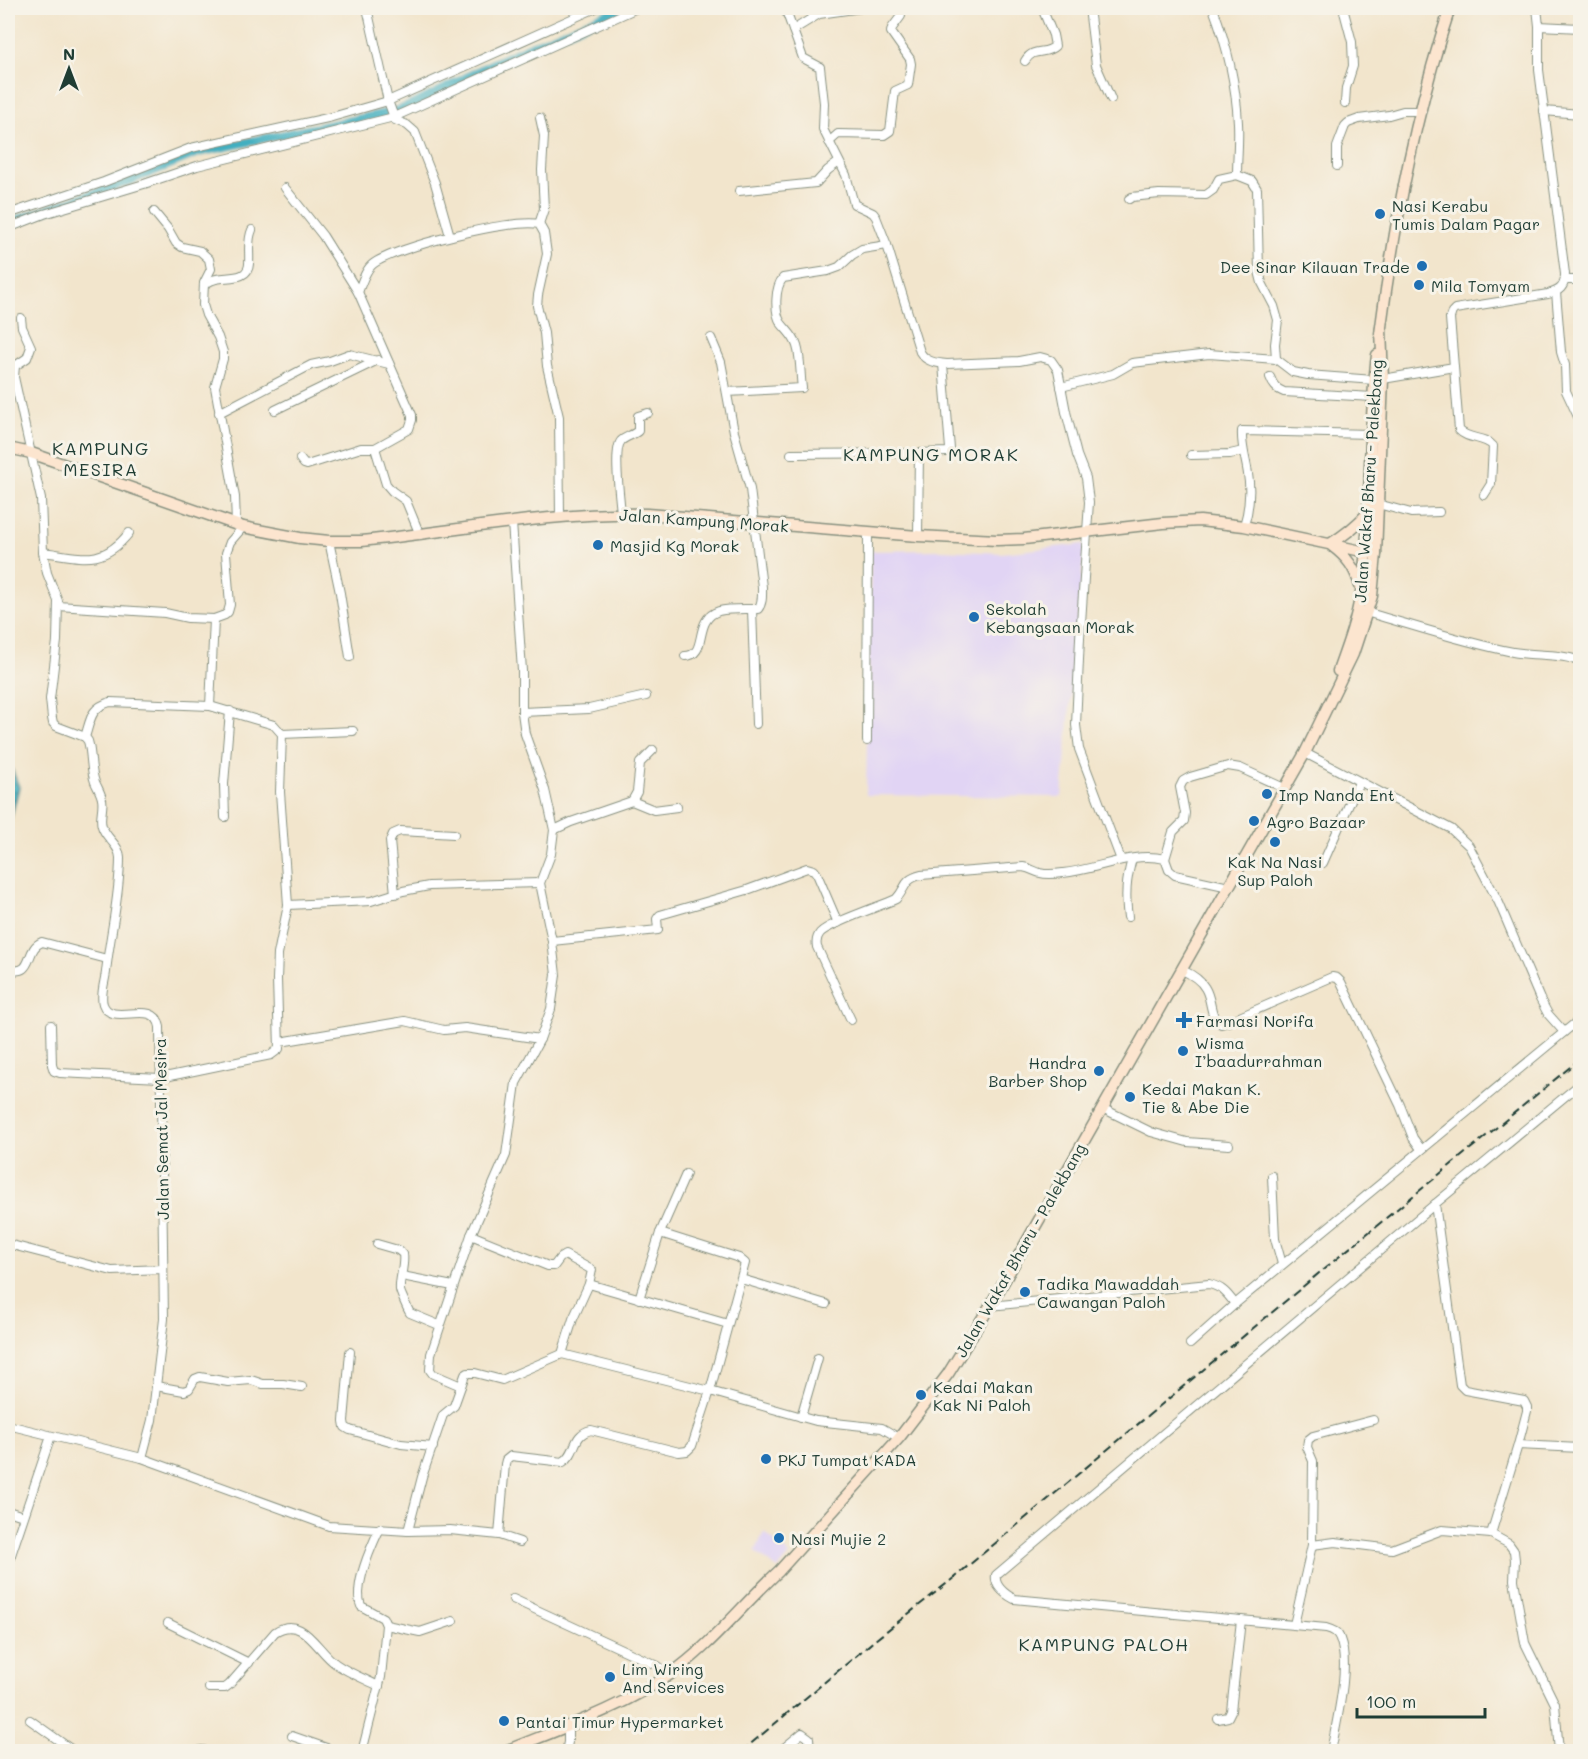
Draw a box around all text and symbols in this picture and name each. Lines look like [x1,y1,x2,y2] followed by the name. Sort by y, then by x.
[39,39,99,99] north arrow
[63,43,75,64] text: N
[1392,195,1540,234] place label: Nasi Kerabu Tumis Dalam Pagar
[1373,207,1387,221] marker: Nasi Kerabu Tumis Dalam Pagar
[1220,256,1410,277] place label: Dee Sinar Kilauan Trade
[1415,259,1429,273] marker: Dee Sinar Kilauan Trade
[1431,275,1530,296] place label: Mila Tomyam
[1412,278,1426,292] marker: Mila Tomyam
[1349,359,1387,603] street label: Jalan Wakaf Bharu - Palekbang
[52,436,150,481] district label: KAMPUNG MESIRA
[843,442,1019,466] district label: KAMPUNG MORAK
[619,504,789,536] street label: Jalan Kampung Morak
[610,535,739,556] place label: Masjid Kg Morak
[591,538,605,552] marker: Masjid Kg Morak
[986,598,1134,637] place label: Sekolah Kebangsaan Morak
[967,610,981,624] marker: Sekolah Kebangsaan Morak
[1279,784,1395,805] place label: Imp Nanda Ent
[1260,787,1274,801] marker: Imp Nanda Ent
[1266,811,1366,832] place label: Agro Bazaar
[1247,814,1261,828] marker: Agro Bazaar
[1268,835,1282,849] marker: Kak Na Nasi Sup Paloh
[1228,851,1322,890] place label: Kak Na Nasi Sup Paloh
[1196,1010,1314,1031] place label: Farmasi Norifa
[1177,1013,1191,1027] marker: Farmasi Norifa
[1195,1032,1322,1071] place label: Wisma I’baadurrahman
[149,1038,173,1220] street label: Jalan Semat Jal Mesira
[1176,1044,1190,1058] marker: Wisma I’baadurrahman
[988,1052,1087,1091] place label: Handra Barber Shop
[1092,1064,1106,1078] marker: Handra Barber Shop
[1142,1078,1261,1117] place label: Kedai Makan K. Tie & Abe Die
[1123,1090,1137,1104] marker: Kedai Makan K. Tie & Abe Die
[950,1139,1090,1361] street label: Jalan Wakaf Bharu - Palekbang
[1037,1273,1179,1312] place label: Tadika Mawaddah Cawangan Paloh
[1018,1285,1032,1299] marker: Tadika Mawaddah Cawangan Paloh
[933,1376,1033,1415] place label: Kedai Makan Kak Ni Paloh
[914,1388,928,1402] marker: Kedai Makan Kak Ni Paloh
[778,1449,917,1470] place label: PKJ Tumpat KADA
[759,1452,773,1466] marker: PKJ Tumpat KADA
[791,1528,886,1549] place label: Nasi Mujie 2
[772,1531,786,1545] marker: Nasi Mujie 2
[1018,1632,1190,1656] district label: KAMPUNG PALOH
[622,1658,725,1697] place label: Lim Wiring And Services
[603,1670,617,1684] marker: Lim Wiring And Services
[1357,1681,1484,1719] scale bar
[1366,1689,1416,1713] text: 100 m
[516,1711,724,1732] place label: Pantai Timur Hypermarket
[497,1714,511,1728] marker: Pantai Timur Hypermarket

